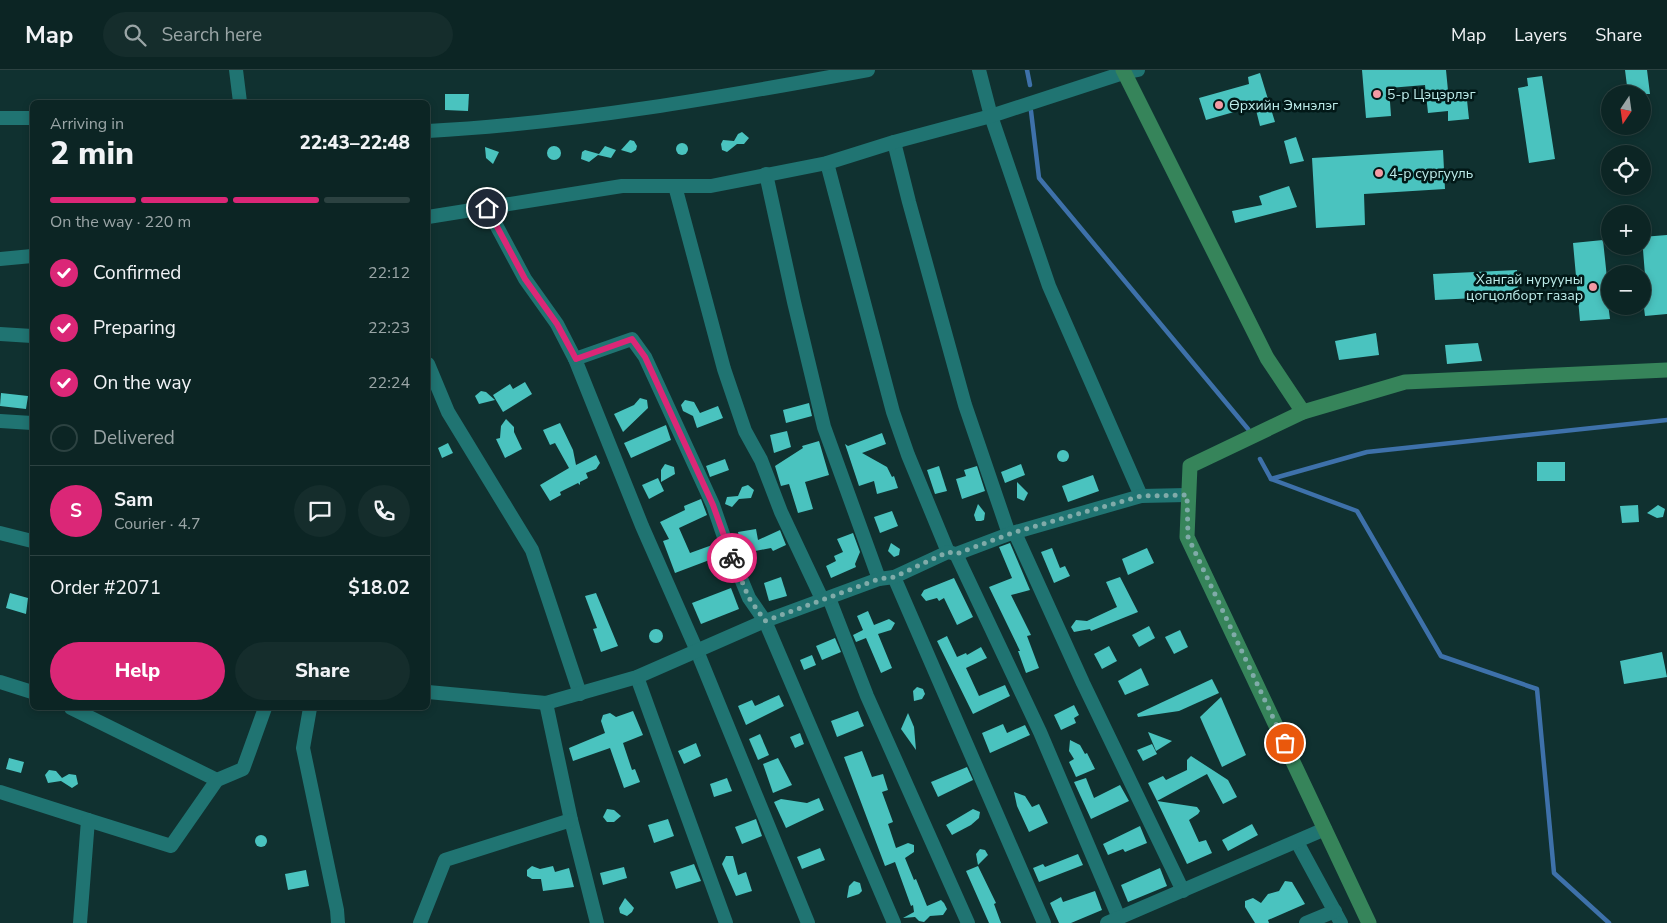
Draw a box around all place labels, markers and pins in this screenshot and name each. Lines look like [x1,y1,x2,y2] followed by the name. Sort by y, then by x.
[1387,85,1476,104] place label: 5-р Цэцэрлэг
[1371,88,1383,100] marker: 5-р Цэцэрлэг
[1229,96,1338,115] place label: Өрхийн Эмнэлэг
[1213,99,1225,111] marker: Өрхийн Эмнэлэг
[1389,164,1473,183] place label: 4-р сургууль
[1373,167,1385,179] marker: 4-р сургууль
[466,187,508,229] pin
[1466,270,1583,305] place label: Хангай нурууны цогцолборт газар
[1587,281,1599,293] marker: Хангай нурууны цогцолборт газар
[1264,722,1306,764] pin

